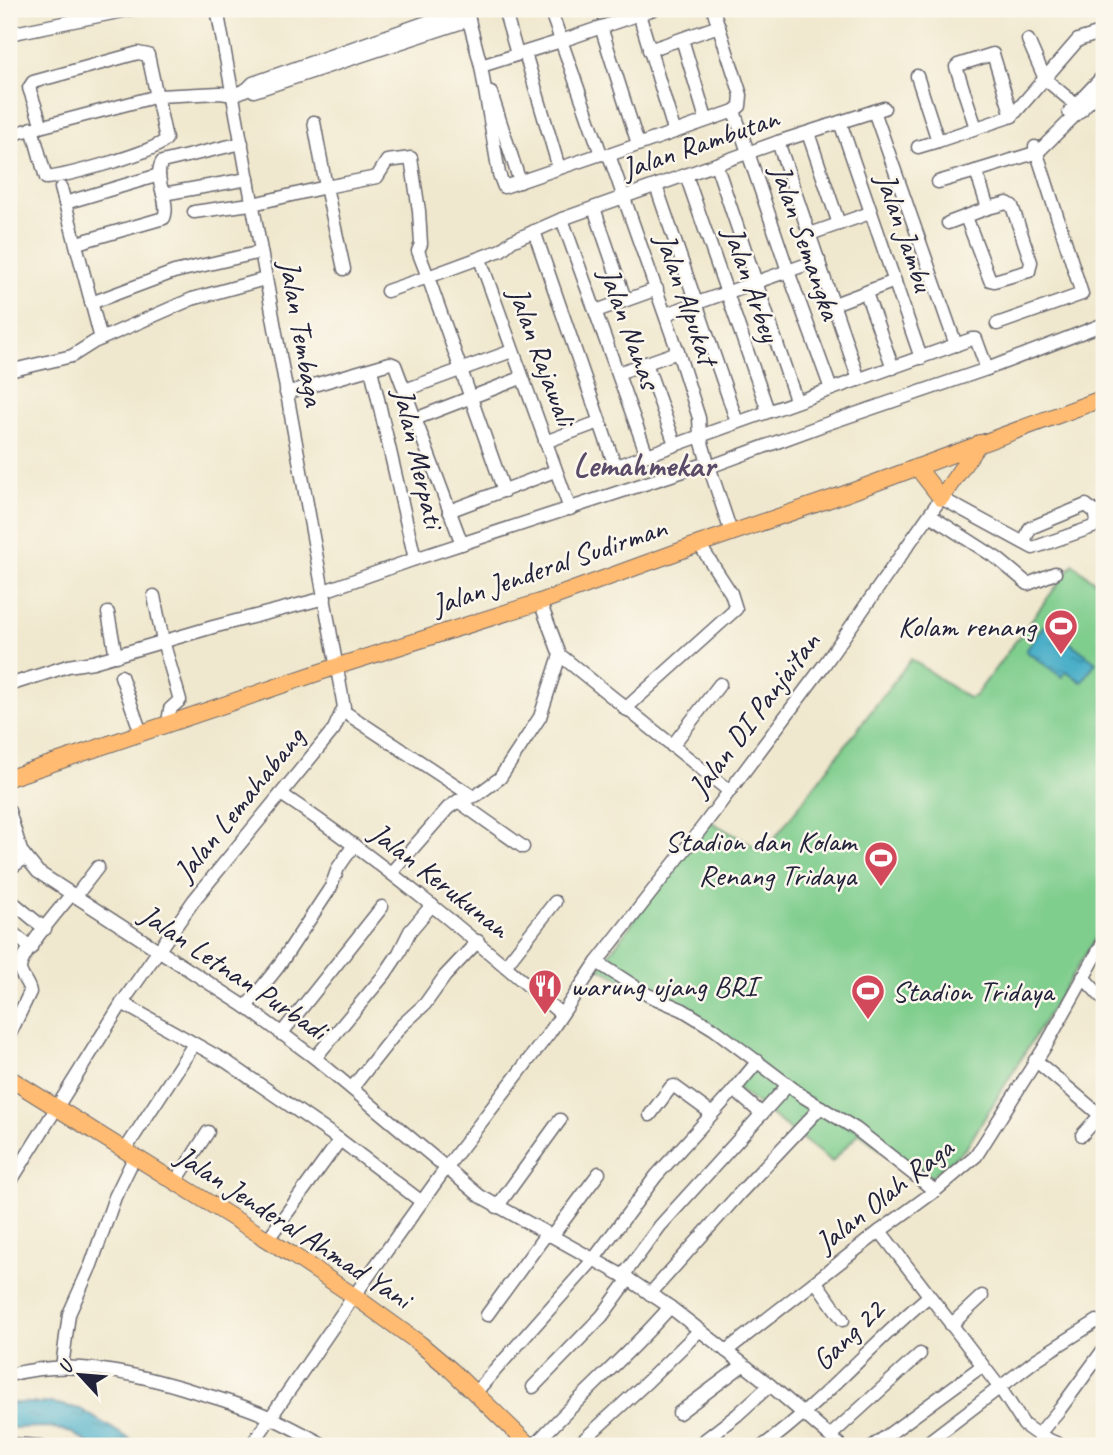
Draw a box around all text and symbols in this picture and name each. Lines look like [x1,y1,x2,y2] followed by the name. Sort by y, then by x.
[615,98,785,188] street label: Jalan Rambutan
[761,158,851,326] street label: Jalan Semangka
[867,166,943,298] street label: Jalan Jambu
[714,220,790,348] street label: Jalan Arbey
[646,226,728,374] street label: Jalan Alpukat
[270,255,334,411] street label: Jalan Tembaga
[590,260,670,396] street label: Jalan Nanas
[499,280,586,433] street label: Jalan Rajawali
[384,383,454,535] street label: Jalan Merpati
[573,444,718,486] district label: Lemahmekar
[425,508,673,625] street label: Jalan Jenderal Sudirman
[898,607,1038,645] place label: Kolam renang
[1042,607,1080,656] sports icon: Kolam renang
[679,623,829,805] street label: Jalan DI Panjaitan
[164,718,314,890] street label: Jalan Lemahabang
[361,812,519,947] street label: Jalan Kerukunan
[665,822,858,894] place label: Stadion dan Kolam Renang Tridaya
[862,839,900,888] sports icon: Stadion dan Kolam Renang Tridaya
[131,894,338,1051] street label: Jalan Letnan Purbadi
[526,967,564,1016] restaurant icon: warung ujang BRI
[570,967,763,1005] place label: warung ujang BRI
[849,972,887,1021] sports icon: Stadion Tridaya
[892,972,1056,1010] place label: Stadion Tridaya
[806,1128,962,1262] street label: Jalan Olah Raga
[168,1136,422,1319] street label: Jalan Jenderal Ahmad Yani
[804,1290,894,1379] street label: Gang 22
[46,1340,116,1410] north arrow
[53,1355,80,1377] text: U

